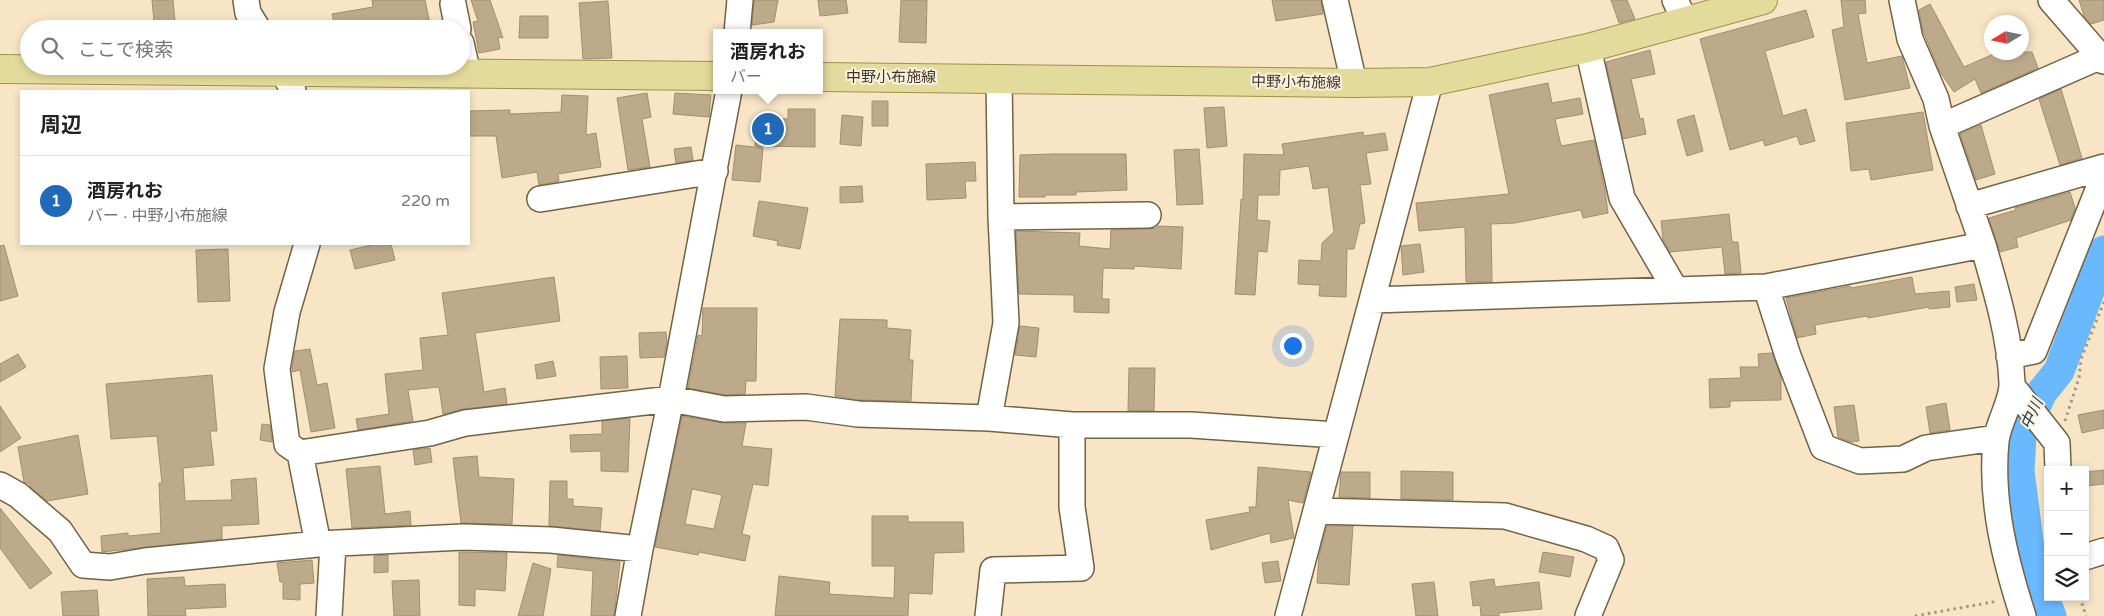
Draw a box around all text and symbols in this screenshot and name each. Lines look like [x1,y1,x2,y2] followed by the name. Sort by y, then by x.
[1984,15,2029,60] north arrow
[20,20,470,75] search box
[713,29,823,94] popup
[38,34,66,62] icon: search
[78,39,173,61] text: ここで検索
[730,41,806,63] text: 酒房れお
[730,67,762,87] text: バー
[846,68,936,86] street label: 中野小布施線
[1251,72,1341,92] street label: 中野小布施線
[752,110,784,148] pin: 1
[40,113,82,138] text: 周辺
[87,180,163,202] text: 酒房れお
[51,191,61,211] text: 1
[401,191,450,211] text: 220 m
[87,206,227,226] text: バー · 中野小布施線
[1280,333,1306,359] your location
[2016,393,2049,433] water label: 中川
[2044,466,2089,601] map controls
[2044,466,2089,511] button: +
[2044,511,2089,556] button: −
[2044,556,2089,601] button: layers

